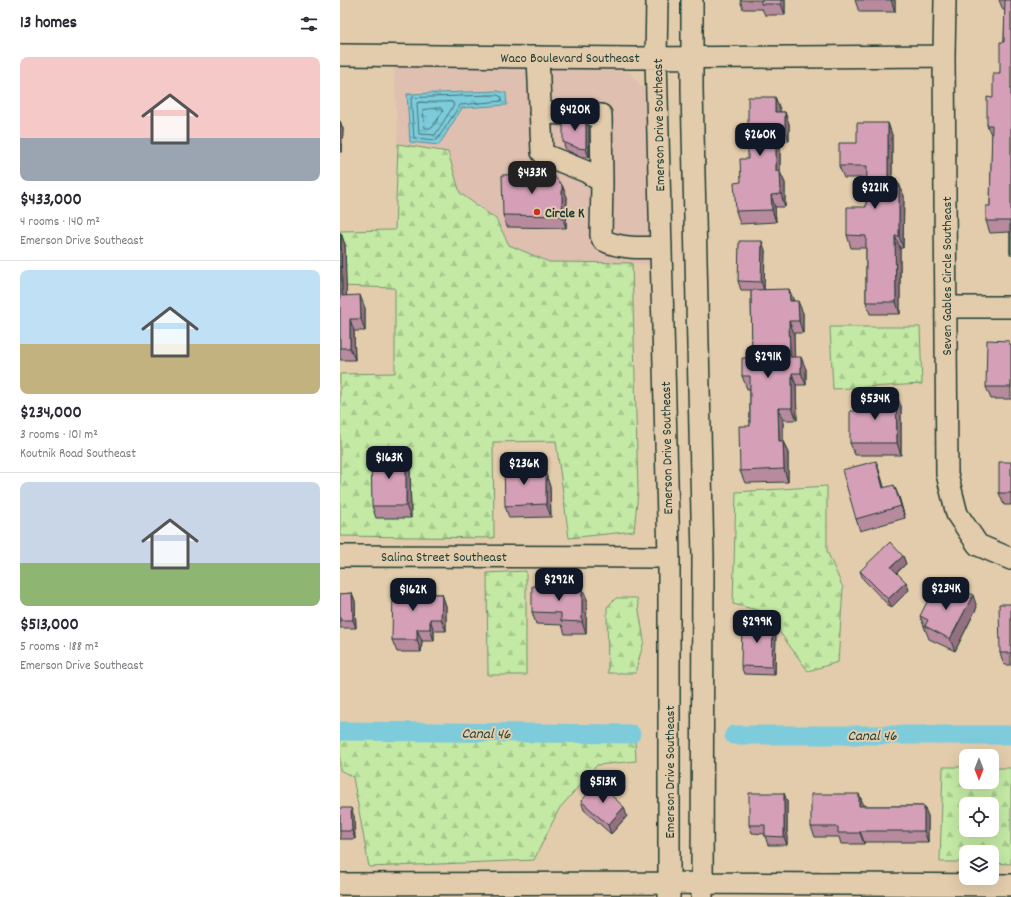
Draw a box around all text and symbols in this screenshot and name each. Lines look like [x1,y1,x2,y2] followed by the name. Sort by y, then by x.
[20,12,77,36] text: 13 homes
[298,13,320,35] icon: filters
[500,49,640,69] street label: Waco Boulevard Southeast
[649,58,671,192] street label: Emerson Drive Southeast
[134,83,206,155] icon: home
[547,98,603,132] pin: $420K
[560,101,590,120] text: $420K
[732,123,788,157] pin: $260K
[744,126,776,145] text: $260K
[504,161,560,195] pin: $433K
[517,164,547,183] text: $433K
[847,176,903,210] pin: $221K
[862,179,888,198] text: $221K
[20,189,82,213] text: $433,000
[938,196,958,356] street label: Seven Gables Circle Southeast
[545,204,585,224] place label: Circle K
[532,207,542,217] marker: Circle K
[20,213,100,232] text: 4 rooms · 140 m²
[20,232,144,251] text: Emerson Drive Southeast
[134,296,206,368] icon: home
[740,345,796,379] pin: $291K
[754,348,782,367] text: $291K
[657,381,679,515] street label: Emerson Drive Southeast
[847,387,903,421] pin: $534K
[860,390,890,409] text: $534K
[20,402,82,426] text: $234,000
[20,426,98,445] text: 3 rooms · 101 m²
[20,445,136,464] text: Koutnik Road Southeast
[361,446,417,480] pin: $163K
[375,449,403,468] text: $163K
[496,452,552,486] pin: $236K
[509,455,539,474] text: $236K
[134,508,206,580] icon: home
[381,548,507,568] street label: Salina Street Southeast
[531,568,587,602] pin: $292K
[544,571,574,590] text: $292K
[918,577,974,611] pin: $234K
[385,578,441,612] pin: $162K
[931,580,961,599] text: $234K
[399,581,427,600] text: $162K
[729,610,785,644] pin: $299K
[742,613,772,632] text: $299K
[20,614,79,638] text: $513,000
[20,638,99,657] text: 5 rooms · 188 m²
[20,657,144,676] text: Emerson Drive Southeast
[661,705,681,839] street label: Emerson Drive Southeast
[461,724,511,746] water label: Canal 46
[848,726,897,748] water label: Canal 46
[959,749,999,789] north arrow
[959,749,999,885] map controls
[575,770,631,804] pin: $513K
[589,773,617,792] text: $513K
[959,797,999,837] button: locate
[959,845,999,885] button: layers

